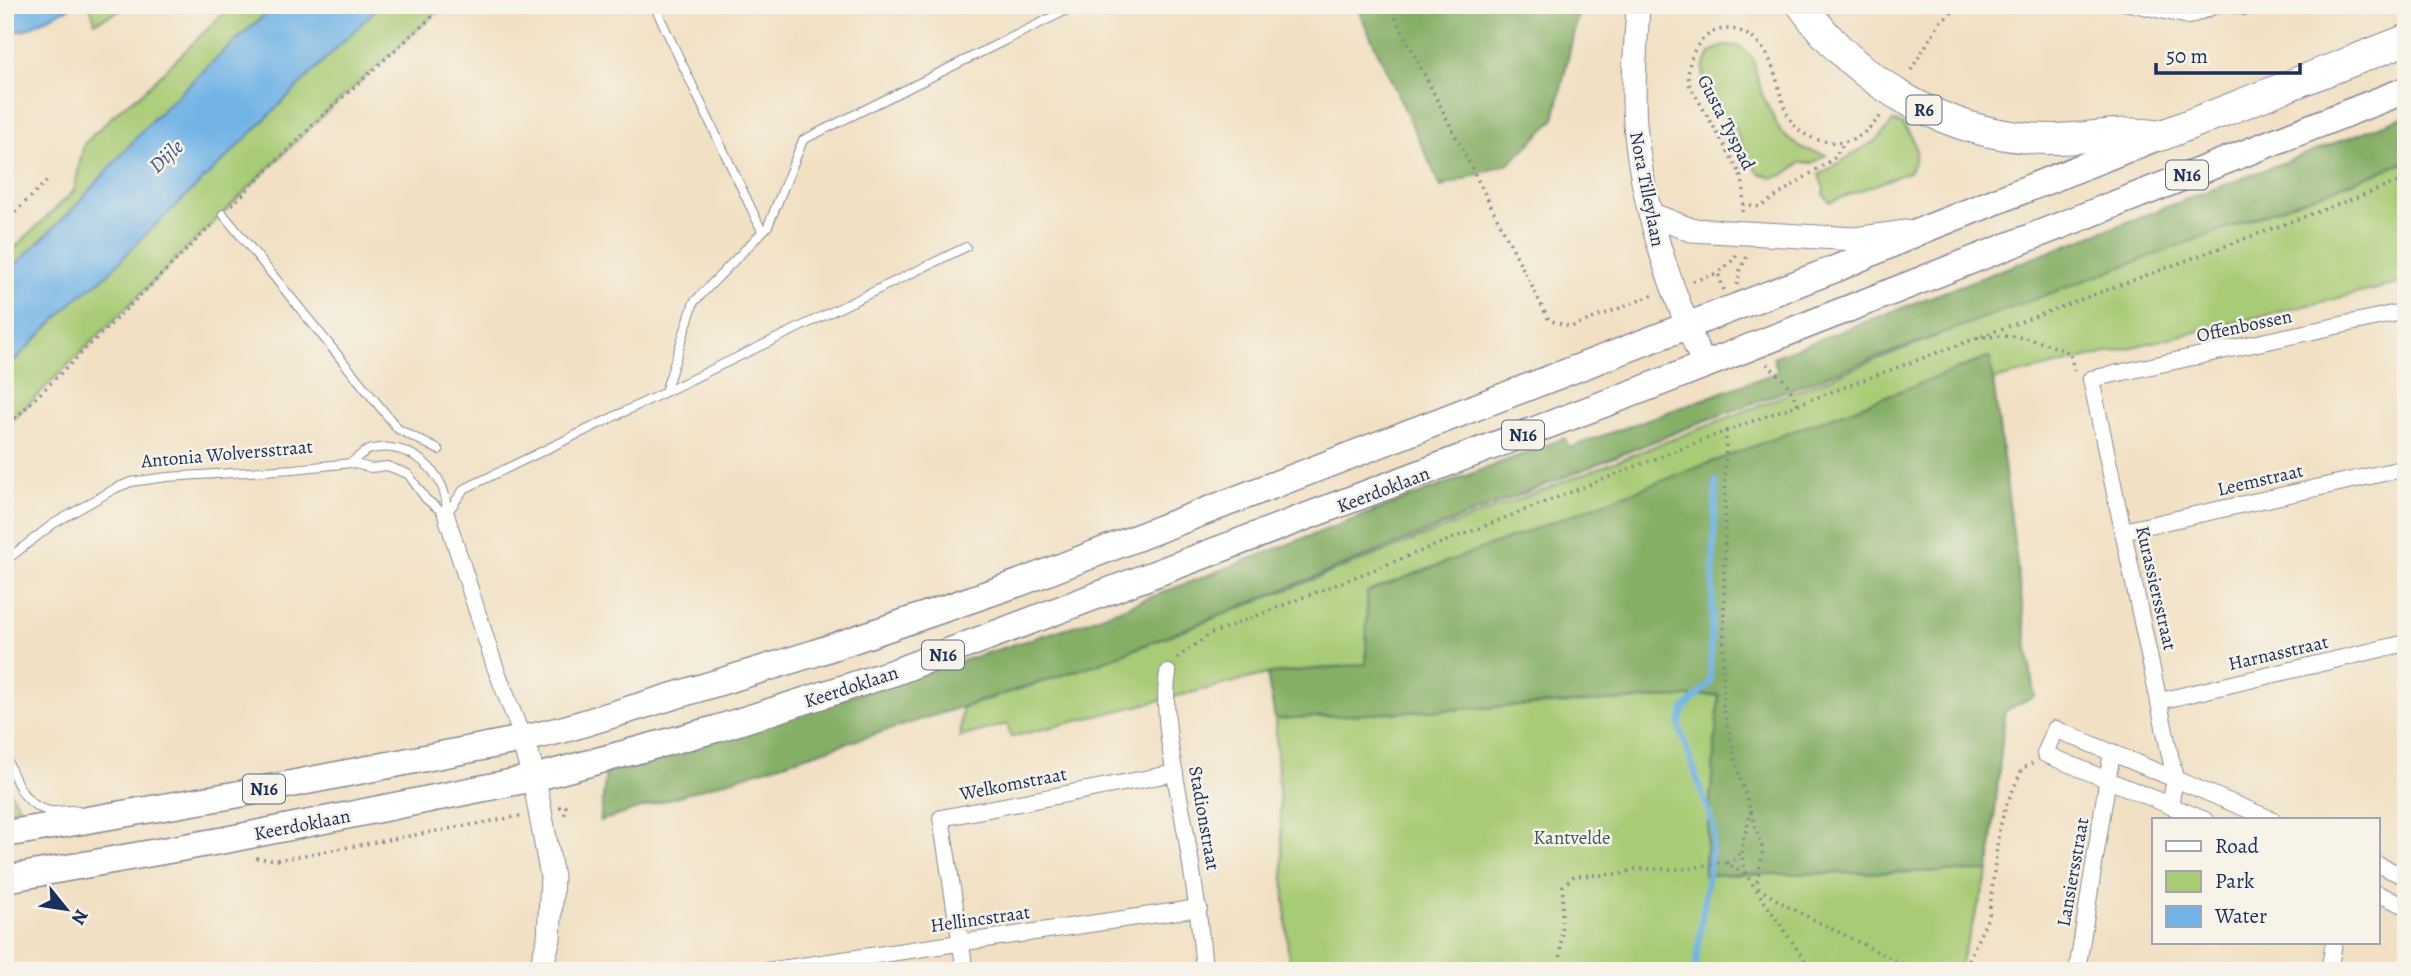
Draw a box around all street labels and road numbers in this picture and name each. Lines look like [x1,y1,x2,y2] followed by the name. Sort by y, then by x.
[1691,70,1762,175] street label: Gusta Tyspad
[1906,96,1941,124] road number: R6
[1623,129,1671,249] street label: Nora Tilleylaan
[2166,160,2208,190] road number: N16
[2194,303,2294,349] street label: Offenbossen
[1502,421,1544,450] road number: N16
[139,434,314,475] street label: Antonia Wolversstraat
[2215,457,2306,502] street label: Leemstraat
[1333,460,1433,520] street label: Keerdoklaan
[2129,524,2183,653] street label: Kurassiersstraat
[2226,629,2331,677] street label: Harnasstraat
[922,640,964,670] road number: N16
[801,660,902,714] street label: Keerdoklaan
[956,761,1069,807] street label: Welkomstraat
[1182,764,1226,872] street label: Stadionstraat
[243,774,285,804] road number: N16
[252,803,352,847] street label: Keerdoklaan
[2051,816,2095,929] street label: Lansiersstraat
[929,899,1032,939] street label: Hellincstraat

